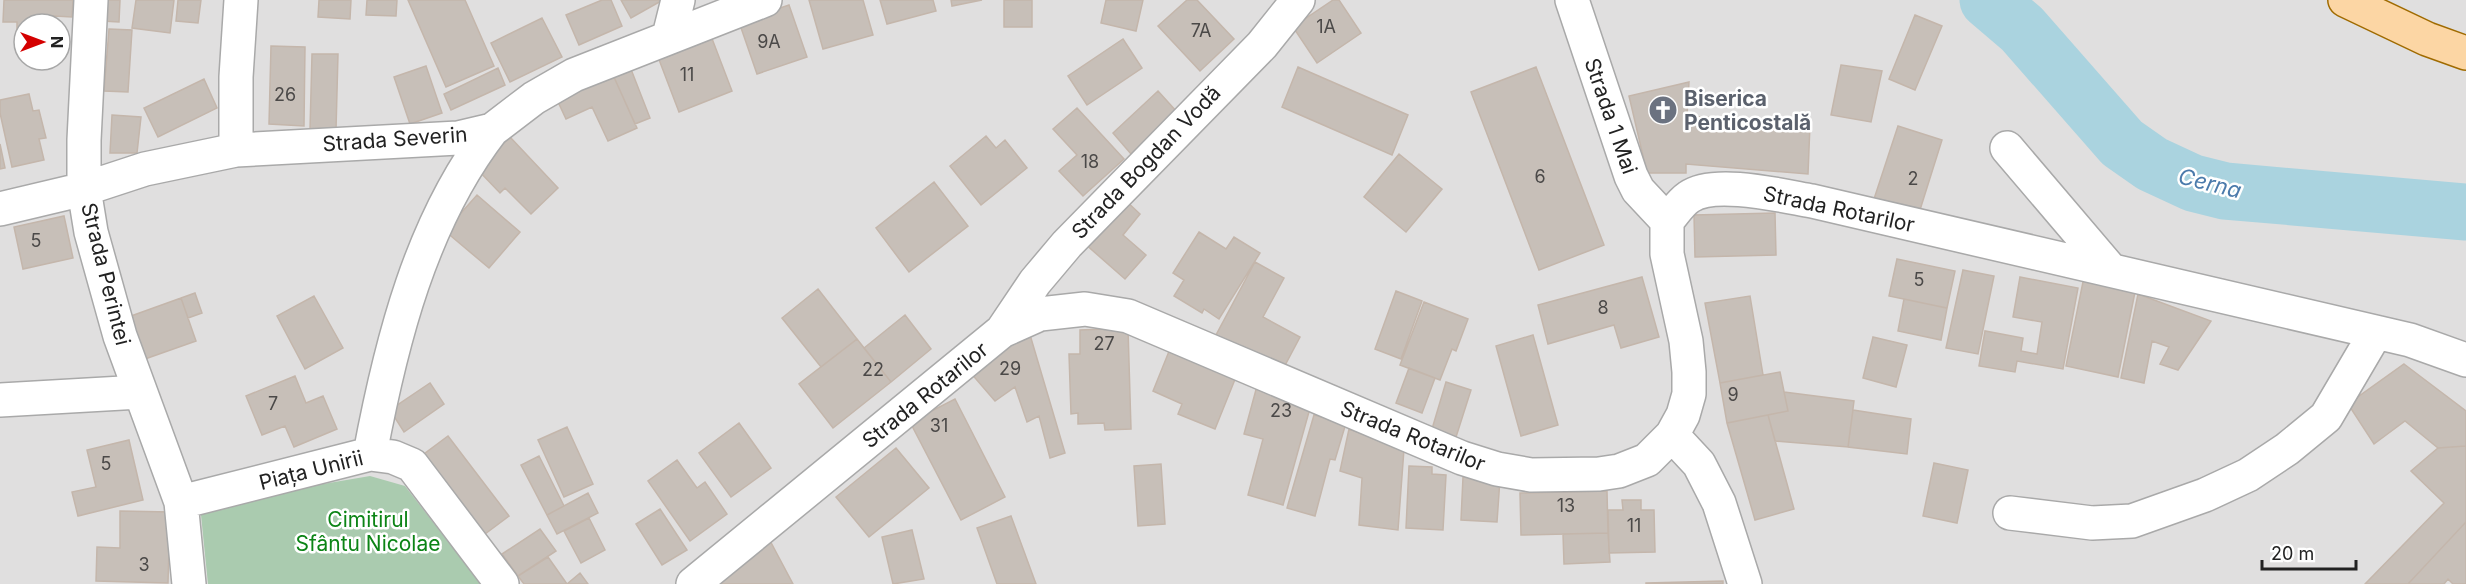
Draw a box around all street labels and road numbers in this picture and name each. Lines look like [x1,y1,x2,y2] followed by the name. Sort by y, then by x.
[1579,55,1643,177] street label: Strada 1 Mai
[1066,80,1226,244] street label: Strada Bogdan Vodă
[322,121,468,157] street label: Strada Severin
[1761,181,1917,237] street label: Strada Rotarilor
[76,200,136,348] street label: Strada Perintei
[857,337,993,453] street label: Strada Rotarilor
[1337,396,1489,476] street label: Strada Rotarilor
[256,445,366,495] street label: Piața Unirii

